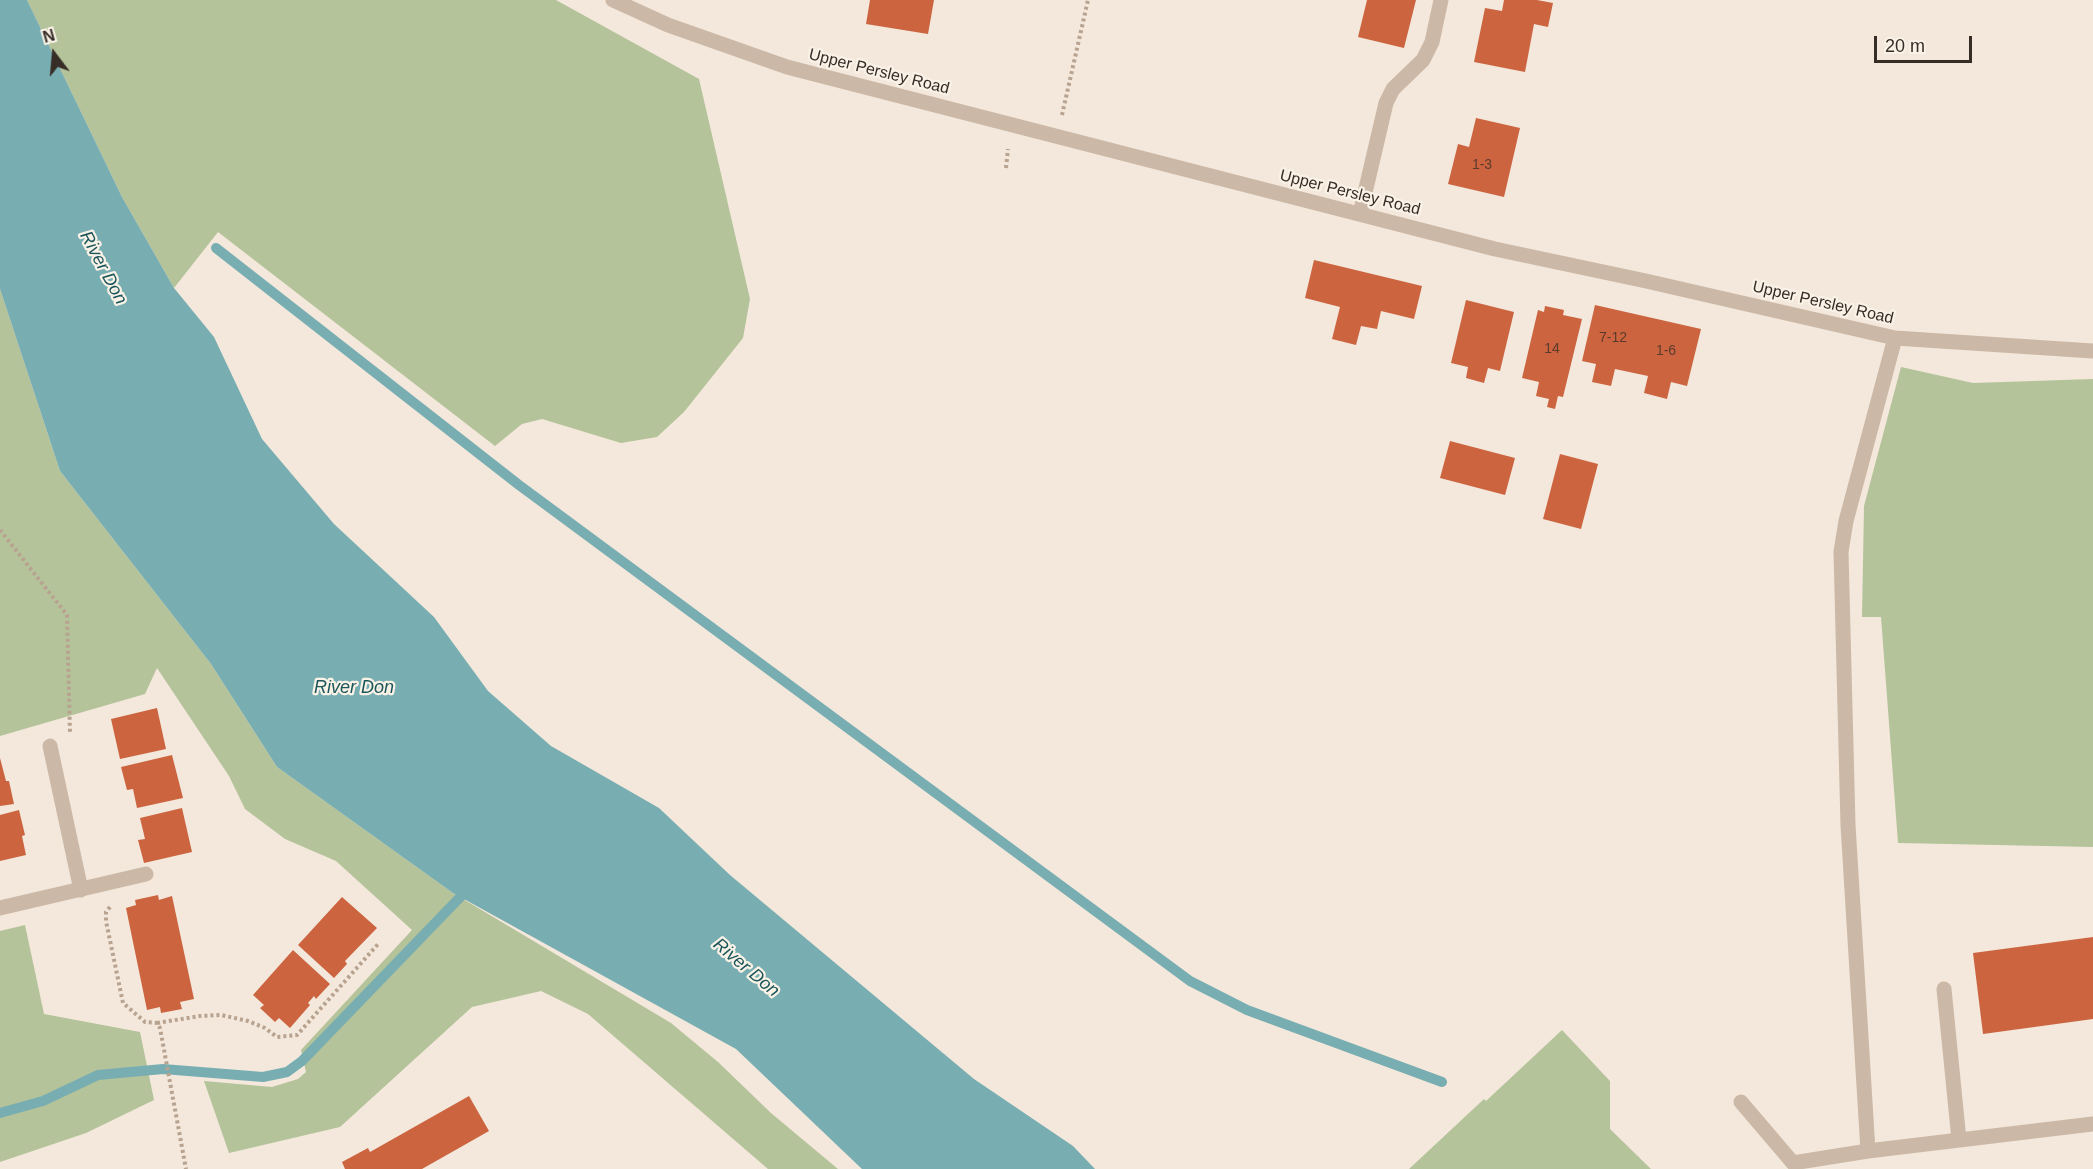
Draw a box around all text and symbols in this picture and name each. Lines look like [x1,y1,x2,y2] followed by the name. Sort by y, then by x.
[24,24,84,84] north arrow
[1877,24,1974,62] scale bar
[41,26,57,46] text: N
[1885,36,1925,56] text: 20 m
[807,45,951,99] street label: Upper Persley Road
[1472,157,1492,173] house number: 1-3
[1278,166,1422,220] street label: Upper Persley Road
[75,228,131,308] water label: River Don
[1751,277,1895,329] street label: Upper Persley Road
[1599,330,1627,346] house number: 7-12
[1544,341,1560,357] house number: 14
[1656,343,1676,359] house number: 1-6
[314,677,394,699] water label: River Don
[708,934,784,1002] water label: River Don

